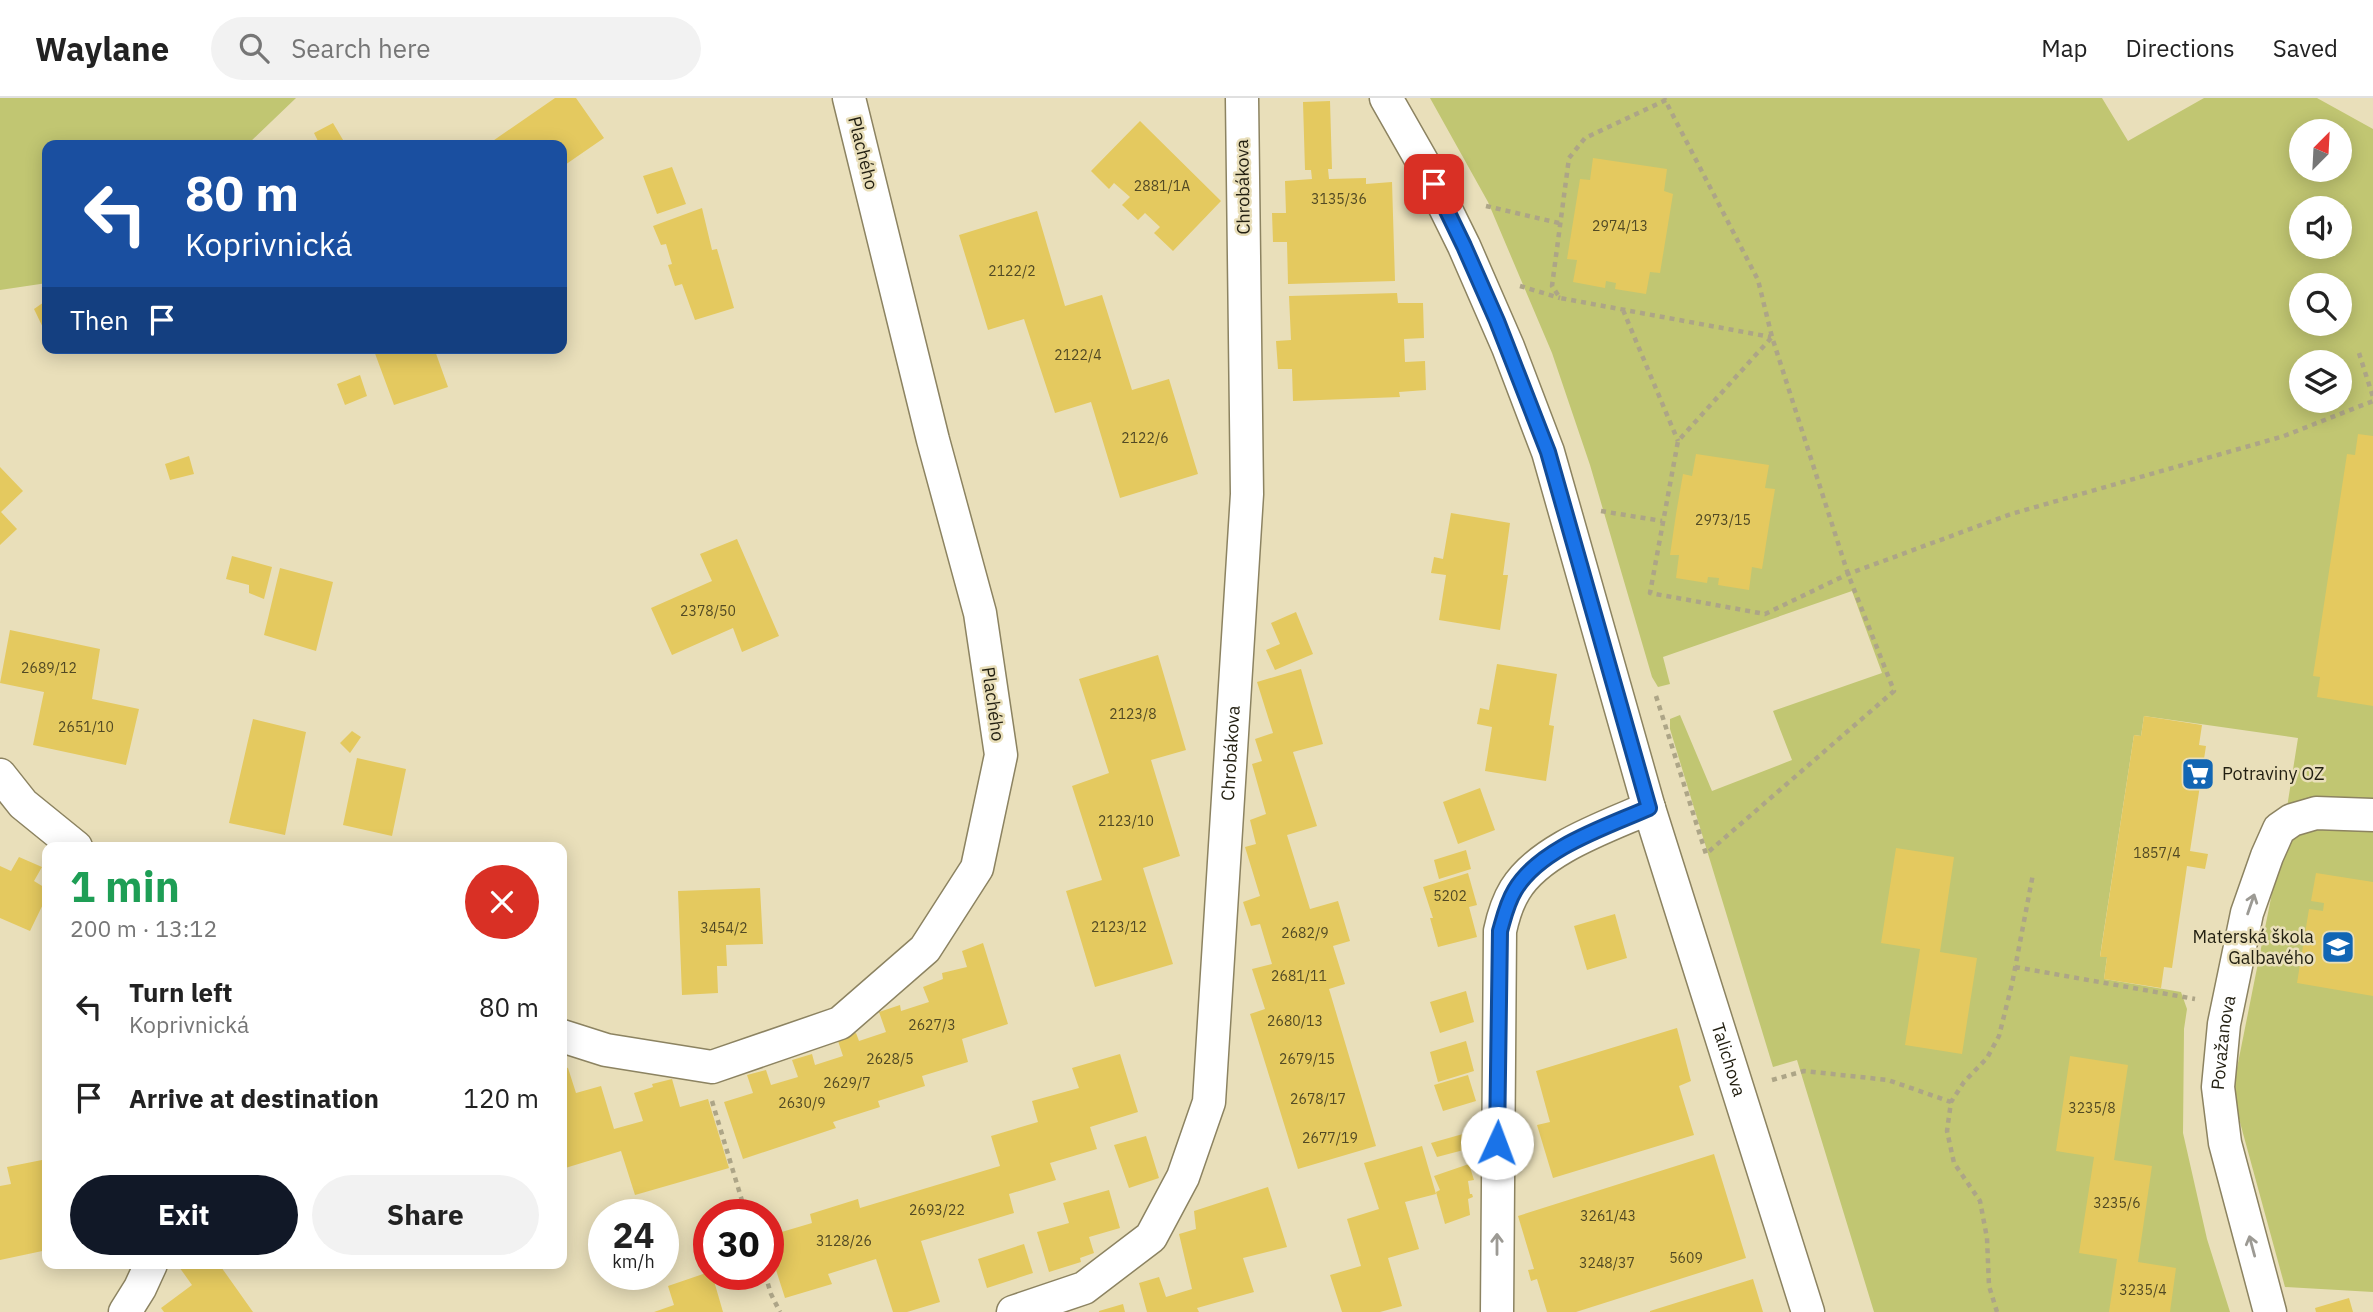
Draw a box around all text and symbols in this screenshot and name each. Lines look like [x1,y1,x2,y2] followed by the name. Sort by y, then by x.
[211,17,701,80] search box
[35,27,169,70] text: Waylane
[235,29,273,67] icon: search
[291,31,431,65] text: Search here
[2041,32,2087,64] text: Map
[2125,32,2235,64] text: Directions
[2273,32,2338,64] text: Saved
[843,114,884,192] street label: Plachého
[2289,119,2352,182] north arrow
[2289,119,2352,413] map controls
[1230,139,1255,235] street label: Chrobákova
[1404,154,1464,214] pin
[185,161,299,224] text: 80 m
[1415,165,1453,203] icon: arrive
[70,168,161,259] icon: left
[1134,177,1190,195] house number: 2881/1A
[1311,190,1367,208] house number: 3135/36
[2289,196,2352,259] button: sound
[1592,217,1648,235] house number: 2974/13
[185,223,353,265] text: Koprivnická
[988,262,1036,280] house number: 2122/2
[2289,273,2352,336] button: search
[143,301,181,339] icon: arrive
[70,303,129,337] text: Then
[1054,346,1102,364] house number: 2122/4
[2289,350,2352,413] button: layers
[1121,429,1169,447] house number: 2122/6
[1695,511,1751,529] house number: 2973/15
[680,602,736,620] house number: 2378/50
[21,659,77,677] house number: 2689/12
[977,665,1010,743] street label: Plachého
[1216,704,1245,802] street label: Chrobákova
[1109,705,1157,723] house number: 2123/8
[58,718,114,736] house number: 2651/10
[2179,755,2217,793] supermarket icon: Potraviny OZ
[2222,762,2325,785] place label: Potraviny OZ
[1098,812,1154,830] house number: 2123/10
[2133,844,2181,862] house number: 1857/4
[70,859,180,914] text: 1 min
[465,865,539,939] button: close
[1433,887,1467,905] house number: 5202
[2246,893,2258,915] one-way arrow
[70,913,217,943] text: 200 m · 13:12
[1091,918,1147,936] house number: 2123/12
[700,919,748,937] house number: 3454/2
[1281,924,1329,942] house number: 2682/9
[2192,925,2314,969] place label: Materská škola Galbavého
[2319,928,2357,966] school or university icon: Materská škola Galbavého
[1271,967,1327,985] house number: 2681/11
[129,975,232,1009] text: Turn left
[70,988,108,1026] icon: left
[479,990,539,1024] text: 80 m
[2206,993,2241,1091] street label: Považanova
[129,1009,249,1039] text: Koprivnická
[1267,1012,1323,1030] house number: 2680/13
[908,1016,956,1034] house number: 2627/3
[1707,1020,1751,1100] street label: Talichova
[866,1050,914,1068] house number: 2628/5
[1279,1050,1335,1068] house number: 2679/15
[823,1074,871,1092] house number: 2629/7
[70,1079,108,1117] icon: arrive
[129,1081,379,1115] text: Arrive at destination
[463,1081,539,1115] text: 120 m
[1290,1090,1346,1108] house number: 2678/17
[778,1094,826,1112] house number: 2630/9
[2068,1099,2116,1117] house number: 3235/8
[1460,1106,1534,1180] position arrow
[1302,1129,1358,1147] house number: 2677/19
[70,1175,298,1255] button: Exit
[312,1175,539,1255] button: Share
[2093,1194,2141,1212] house number: 3235/6
[693,1199,784,1290] speed limit sign: 30
[909,1201,965,1219] house number: 2693/22
[1580,1207,1636,1225] house number: 3261/43
[612,1212,655,1258] text: 24
[816,1232,872,1250] house number: 3128/26
[1490,1233,1504,1256] one-way arrow
[2245,1235,2258,1257] one-way arrow
[1669,1249,1703,1267] house number: 5609
[612,1250,655,1273] text: km/h
[1579,1254,1635,1272] house number: 3248/37
[2119,1281,2167,1299] house number: 3235/4

